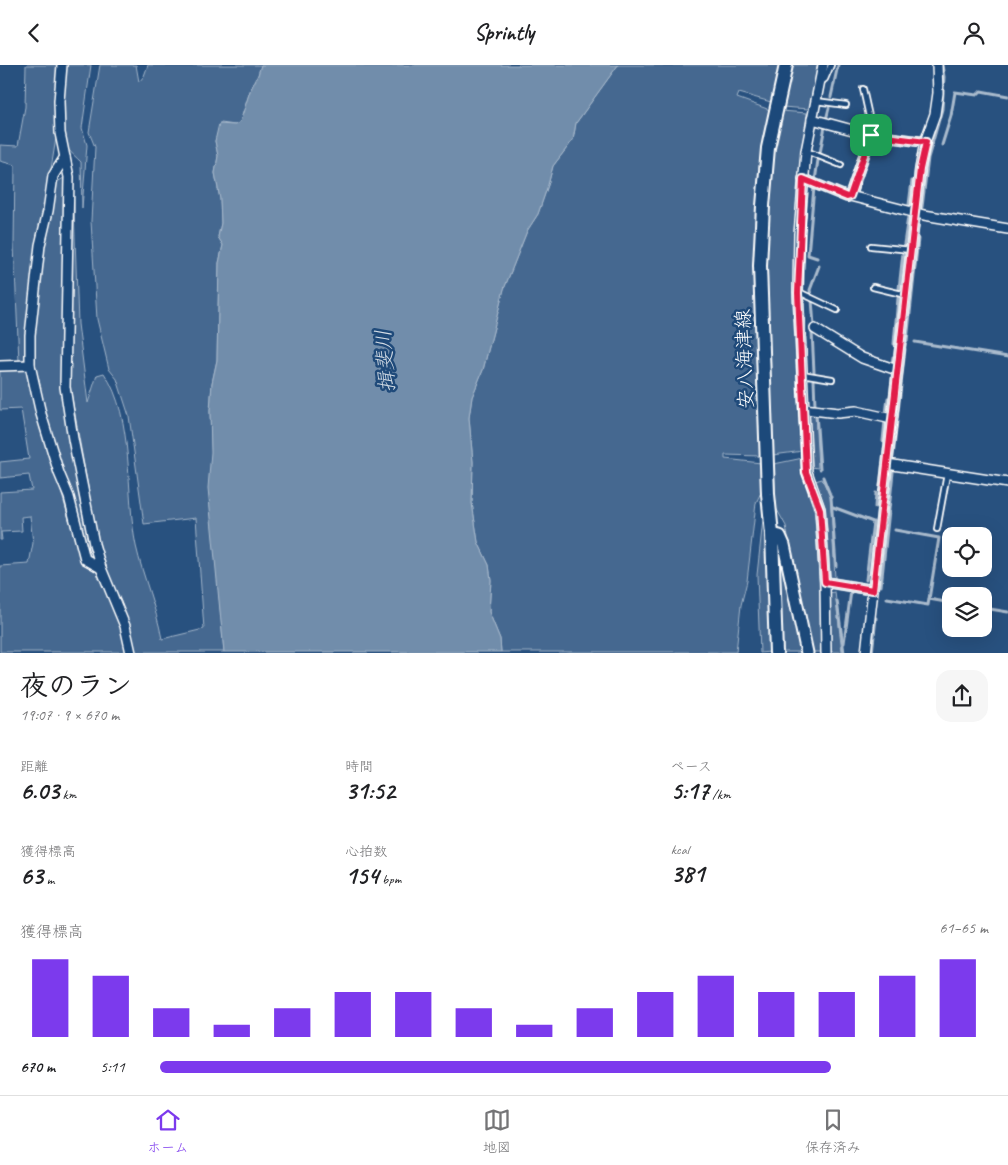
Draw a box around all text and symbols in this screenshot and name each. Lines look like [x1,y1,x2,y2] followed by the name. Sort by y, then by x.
[20,19,48,47] icon: back
[474,19,534,47] text: Sprintly
[960,19,988,47] icon: person
[850,114,892,156] pin
[857,121,885,149] icon: arrive
[730,309,759,409] street label: 安八海津線
[370,329,400,393] water label: 揖斐川
[942,527,992,637] map controls
[942,527,992,577] button: locate
[942,587,992,637] button: layers
[20,668,132,703] text: 夜のラン
[936,670,988,722] button: share
[20,705,119,725] text: 19:07 · 9 × 670 m
[20,758,48,775] text: 距離
[345,758,373,775] text: 時間
[671,758,712,775] text: ペース
[20,775,59,807] text: 6.03
[345,775,395,807] text: 31:52
[671,775,709,807] text: 5:17
[59,786,76,803] text: km
[709,786,731,803] text: /km
[671,841,689,858] text: kcal
[20,843,76,860] text: 獲得標高
[345,843,387,860] text: 心拍数
[671,858,704,890] text: 381
[20,860,43,892] text: 63
[345,860,379,892] text: 154
[43,871,54,888] text: m
[379,871,401,888] text: bpm
[939,918,988,938] text: 61–65 m
[20,922,84,942] text: 獲得標高
[20,1057,55,1077] text: 670 m
[100,1057,125,1077] text: 5:11
[147,1106,189,1156] tab: ホーム
[483,1106,511,1156] tab: 地図
[805,1106,861,1156] tab: 保存済み

